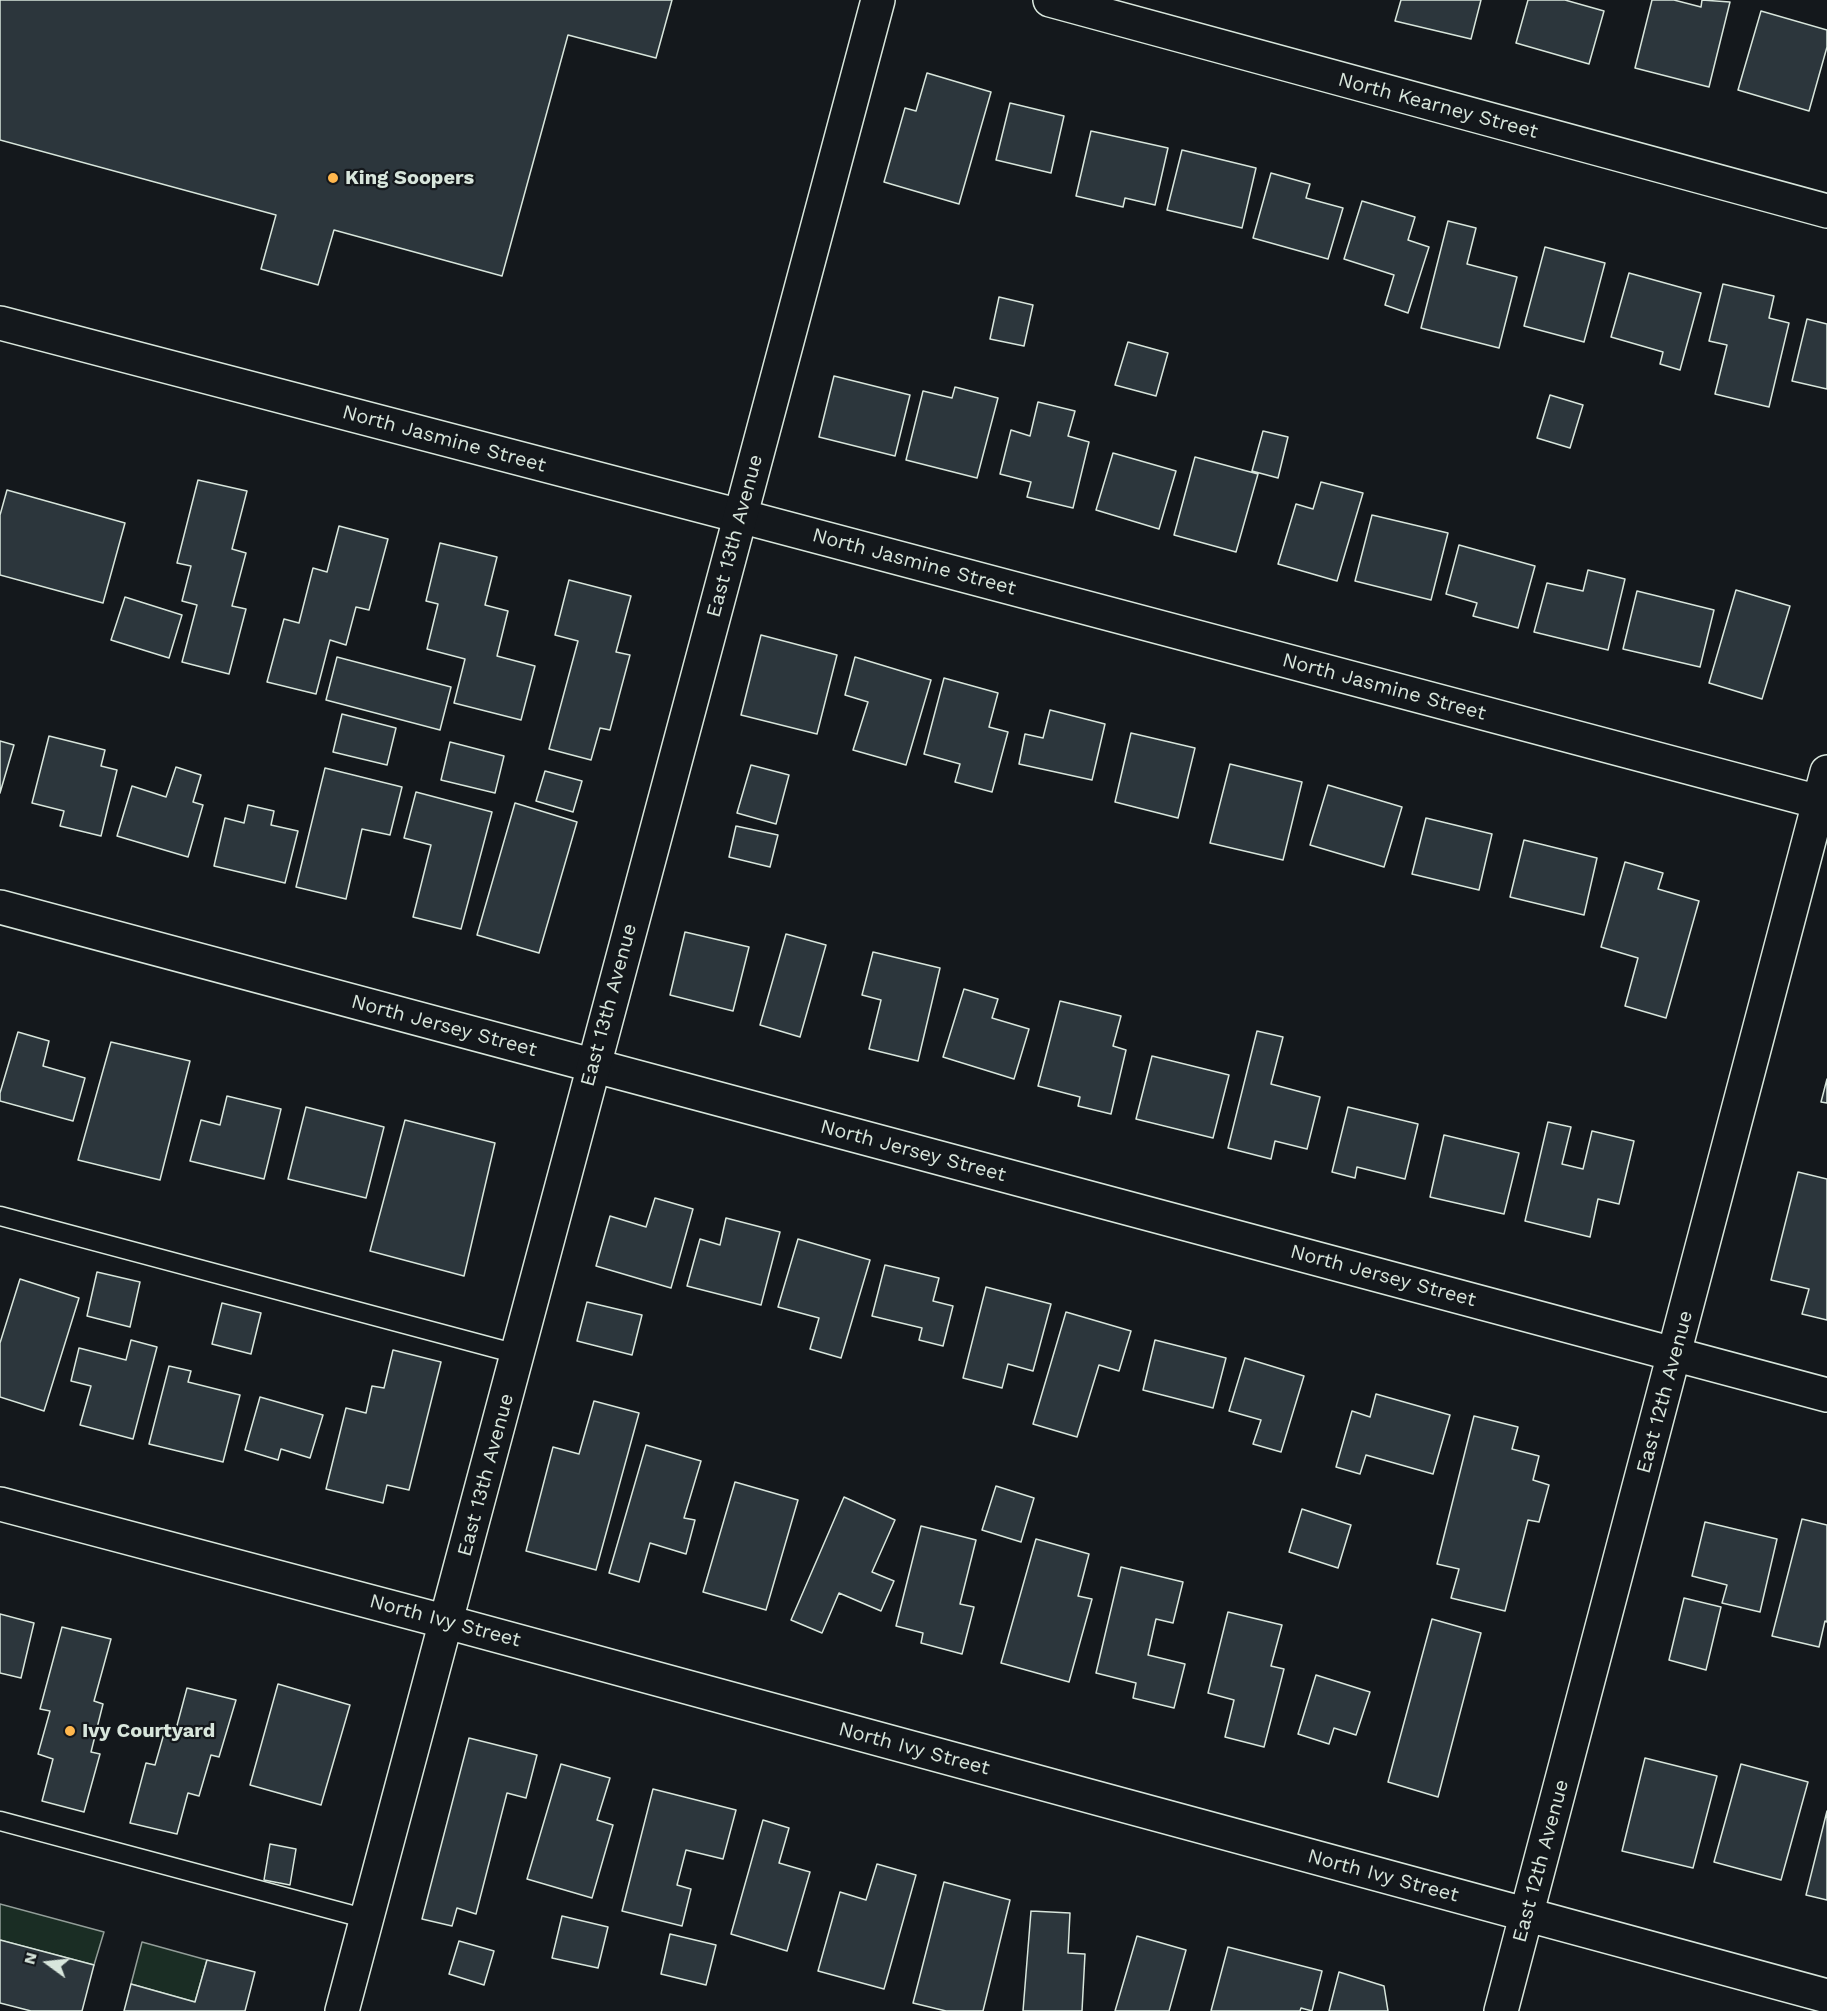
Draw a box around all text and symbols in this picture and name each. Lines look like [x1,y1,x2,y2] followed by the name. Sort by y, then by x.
[1336,68,1540,144] street label: North Kearney Street
[345,166,474,190] place label: King Soopers
[326,171,340,185] marker: King Soopers
[340,400,548,478] street label: North Jasmine Street
[702,452,768,620] street label: East 13th Avenue
[810,523,1018,601] street label: North Jasmine Street
[1280,648,1488,726] street label: North Jasmine Street
[576,921,642,1089] street label: East 13th Avenue
[349,990,539,1062] street label: North Jersey Street
[818,1115,1008,1187] street label: North Jersey Street
[1288,1240,1478,1312] street label: North Jersey Street
[1632,1308,1698,1476] street label: East 12th Avenue
[453,1391,519,1559] street label: East 13th Avenue
[367,1589,523,1653] street label: North Ivy Street
[836,1717,992,1781] street label: North Ivy Street
[82,1719,215,1743] place label: Ivy Courtyard
[63,1724,77,1738] marker: Ivy Courtyard
[1508,1777,1574,1945] street label: East 12th Avenue
[1305,1844,1461,1908] street label: North Ivy Street
[18,1933,78,1993] north arrow
[19,1950,41,1966] text: N

